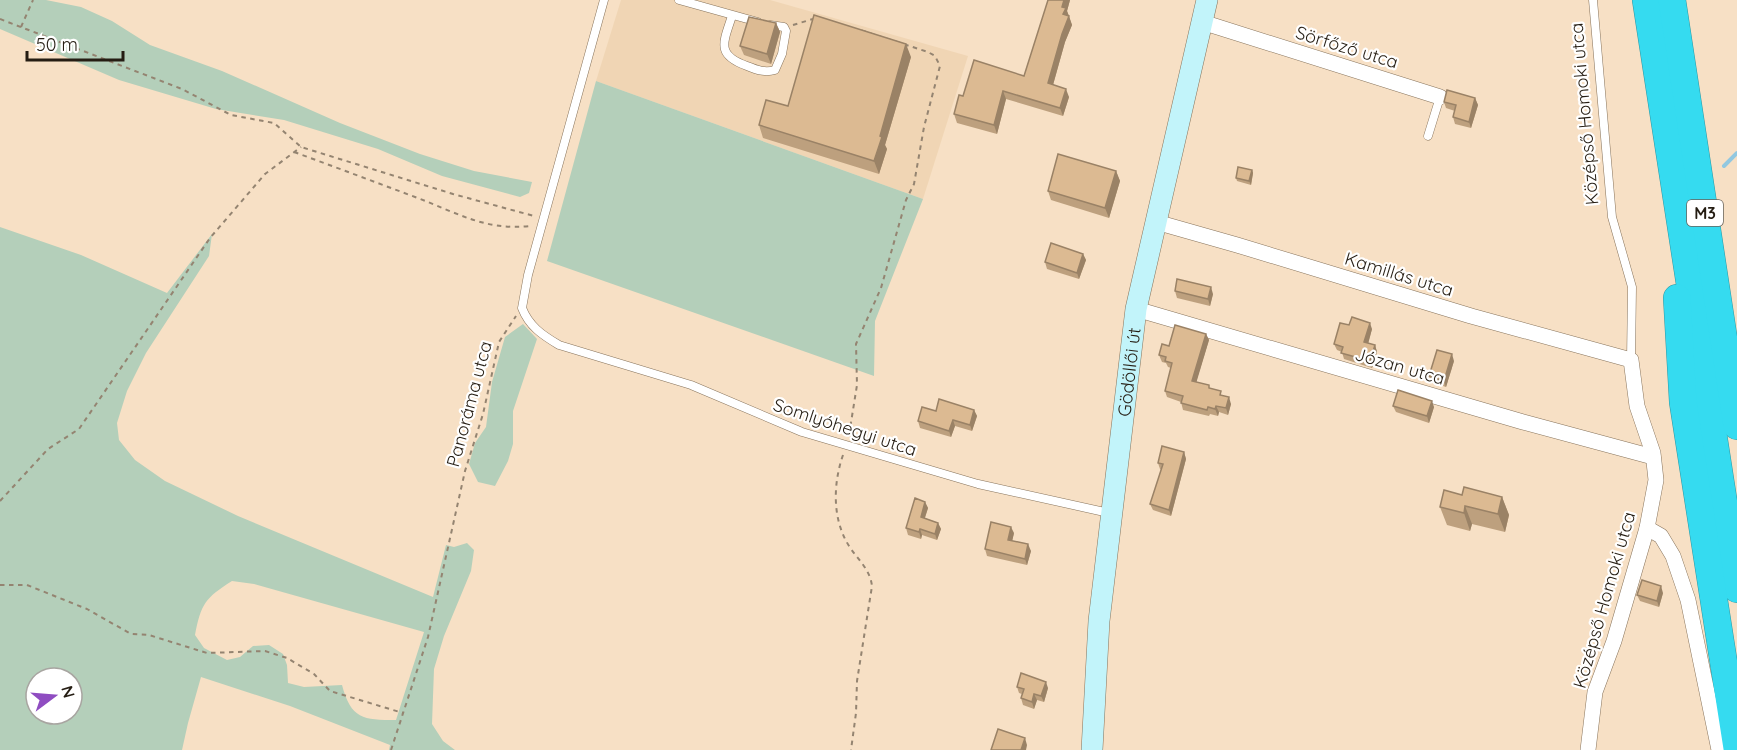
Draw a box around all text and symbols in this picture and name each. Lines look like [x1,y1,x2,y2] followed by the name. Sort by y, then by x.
[1293,21,1401,73] street label: Sörfőző utca
[1565,22,1603,206] street label: Középső Homoki utca
[27,24,123,62] scale bar
[36,33,78,56] text: 50 m
[1687,200,1723,226] road number: M3
[1342,247,1456,301] street label: Kamillás utca
[1112,326,1145,418] street label: Gödöllői út
[441,339,497,469] street label: Panoráma utca
[1352,342,1448,390] street label: Józan utca
[770,393,920,461] street label: Somlyóhegyi utca
[1568,509,1640,691] street label: Középső Homoki utca
[24,666,84,726] north arrow
[57,683,80,700] text: N

